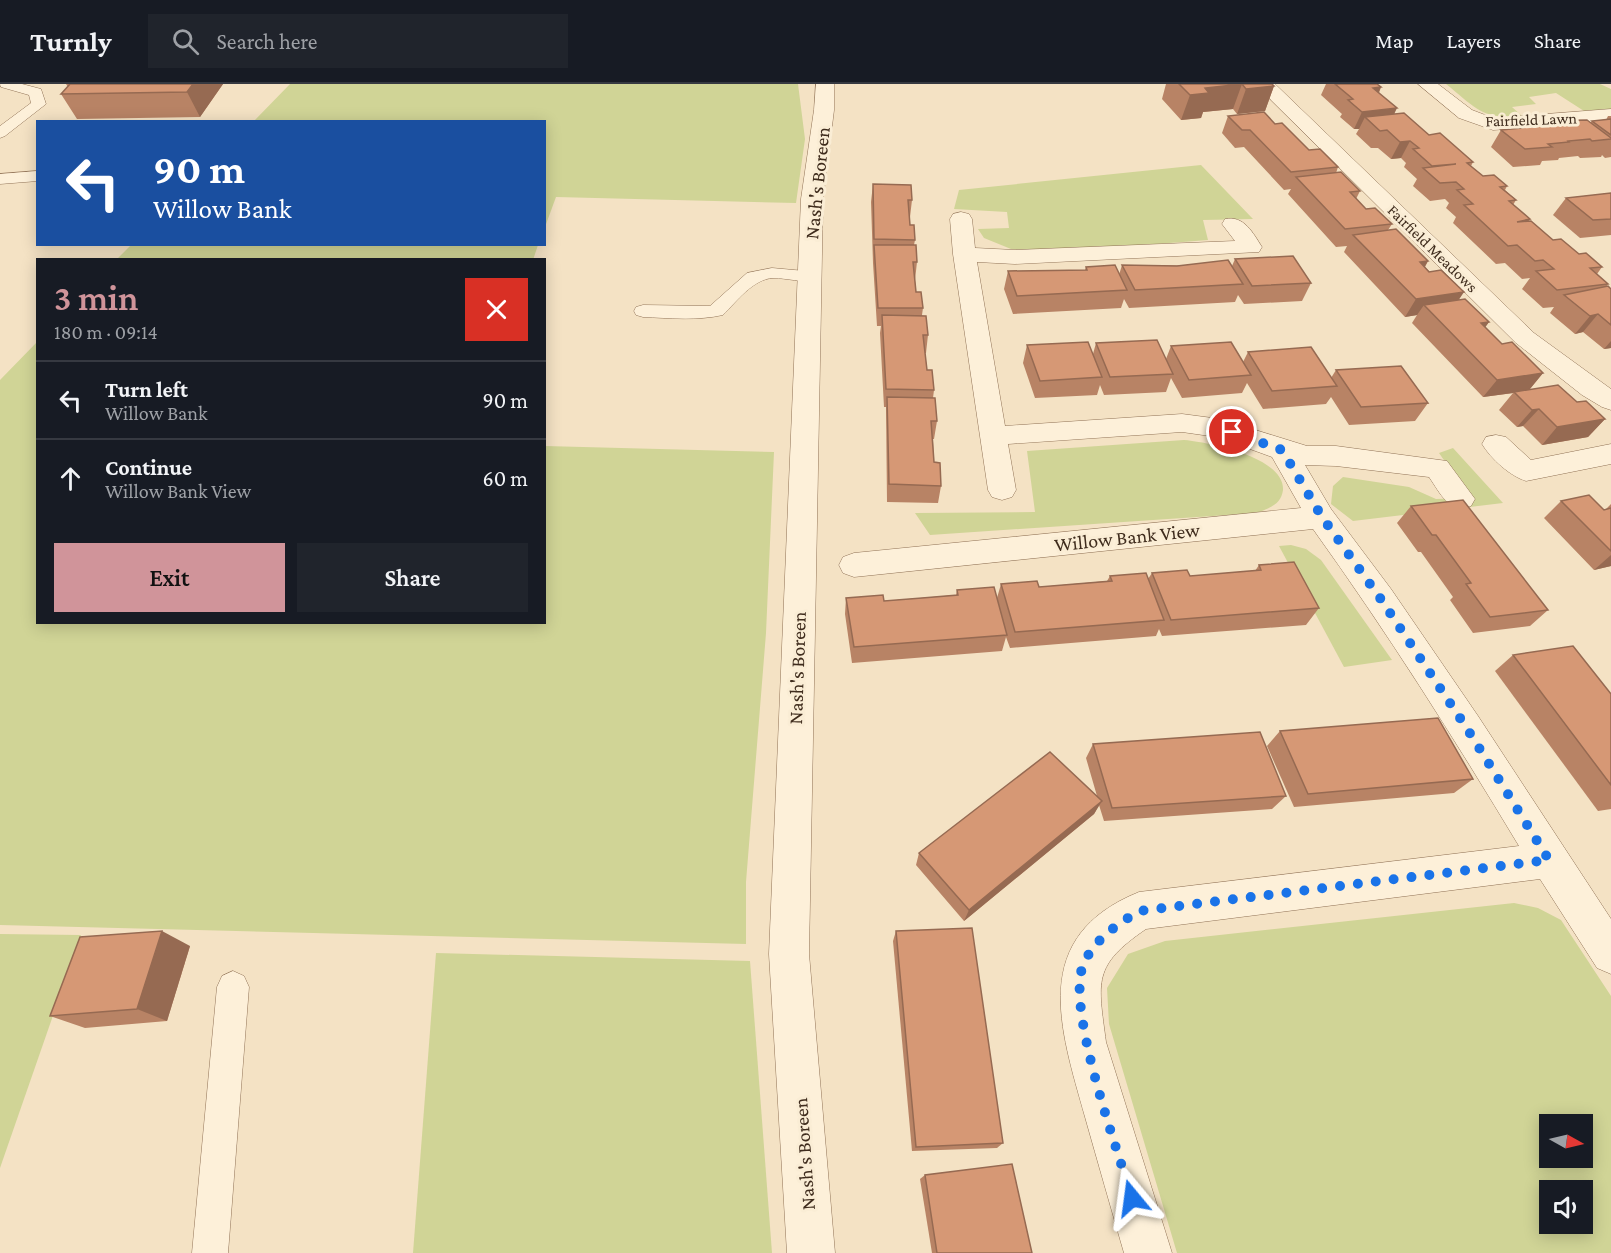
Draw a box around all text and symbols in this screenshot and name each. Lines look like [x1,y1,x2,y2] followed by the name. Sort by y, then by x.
[148,14,568,68] search box
[169,25,202,58] icon: search
[30,26,112,57] text: Turnly
[217,29,318,54] text: Search here
[1375,29,1414,53] text: Map
[1447,29,1501,53] text: Layers
[1534,29,1581,53] text: Share
[1485,109,1578,130] street label: Fairfield Lawn
[800,125,834,240] street label: Nash's Boreen
[54,144,132,222] icon: left
[153,145,245,192] text: 90 m
[153,194,292,224] text: Willow Bank
[1384,201,1481,295] street label: Fairfield Meadows
[54,278,138,318] text: 3 min
[465,278,528,341] button: close
[54,321,158,343] text: 180 m · 09:14
[105,377,188,402] text: Turn left
[54,384,87,417] icon: left
[483,388,528,413] text: 90 m
[105,402,208,424] text: Willow Bank
[1206,406,1257,457] pin
[1215,415,1248,448] icon: arrive
[105,455,192,480] text: Continue
[54,462,87,495] icon: ahead
[483,466,528,491] text: 60 m
[105,480,251,502] text: Willow Bank View
[1053,518,1201,556] street label: Willow Bank View
[54,543,285,612] button: Exit
[297,543,528,612] button: Share
[784,611,810,725] street label: Nash's Boreen
[789,1097,819,1211] street label: Nash's Boreen
[1539,1114,1593,1168] north arrow
[1539,1114,1593,1234] map controls
[1100,1166,1164,1230] position arrow
[1539,1180,1593,1234] button: sound

